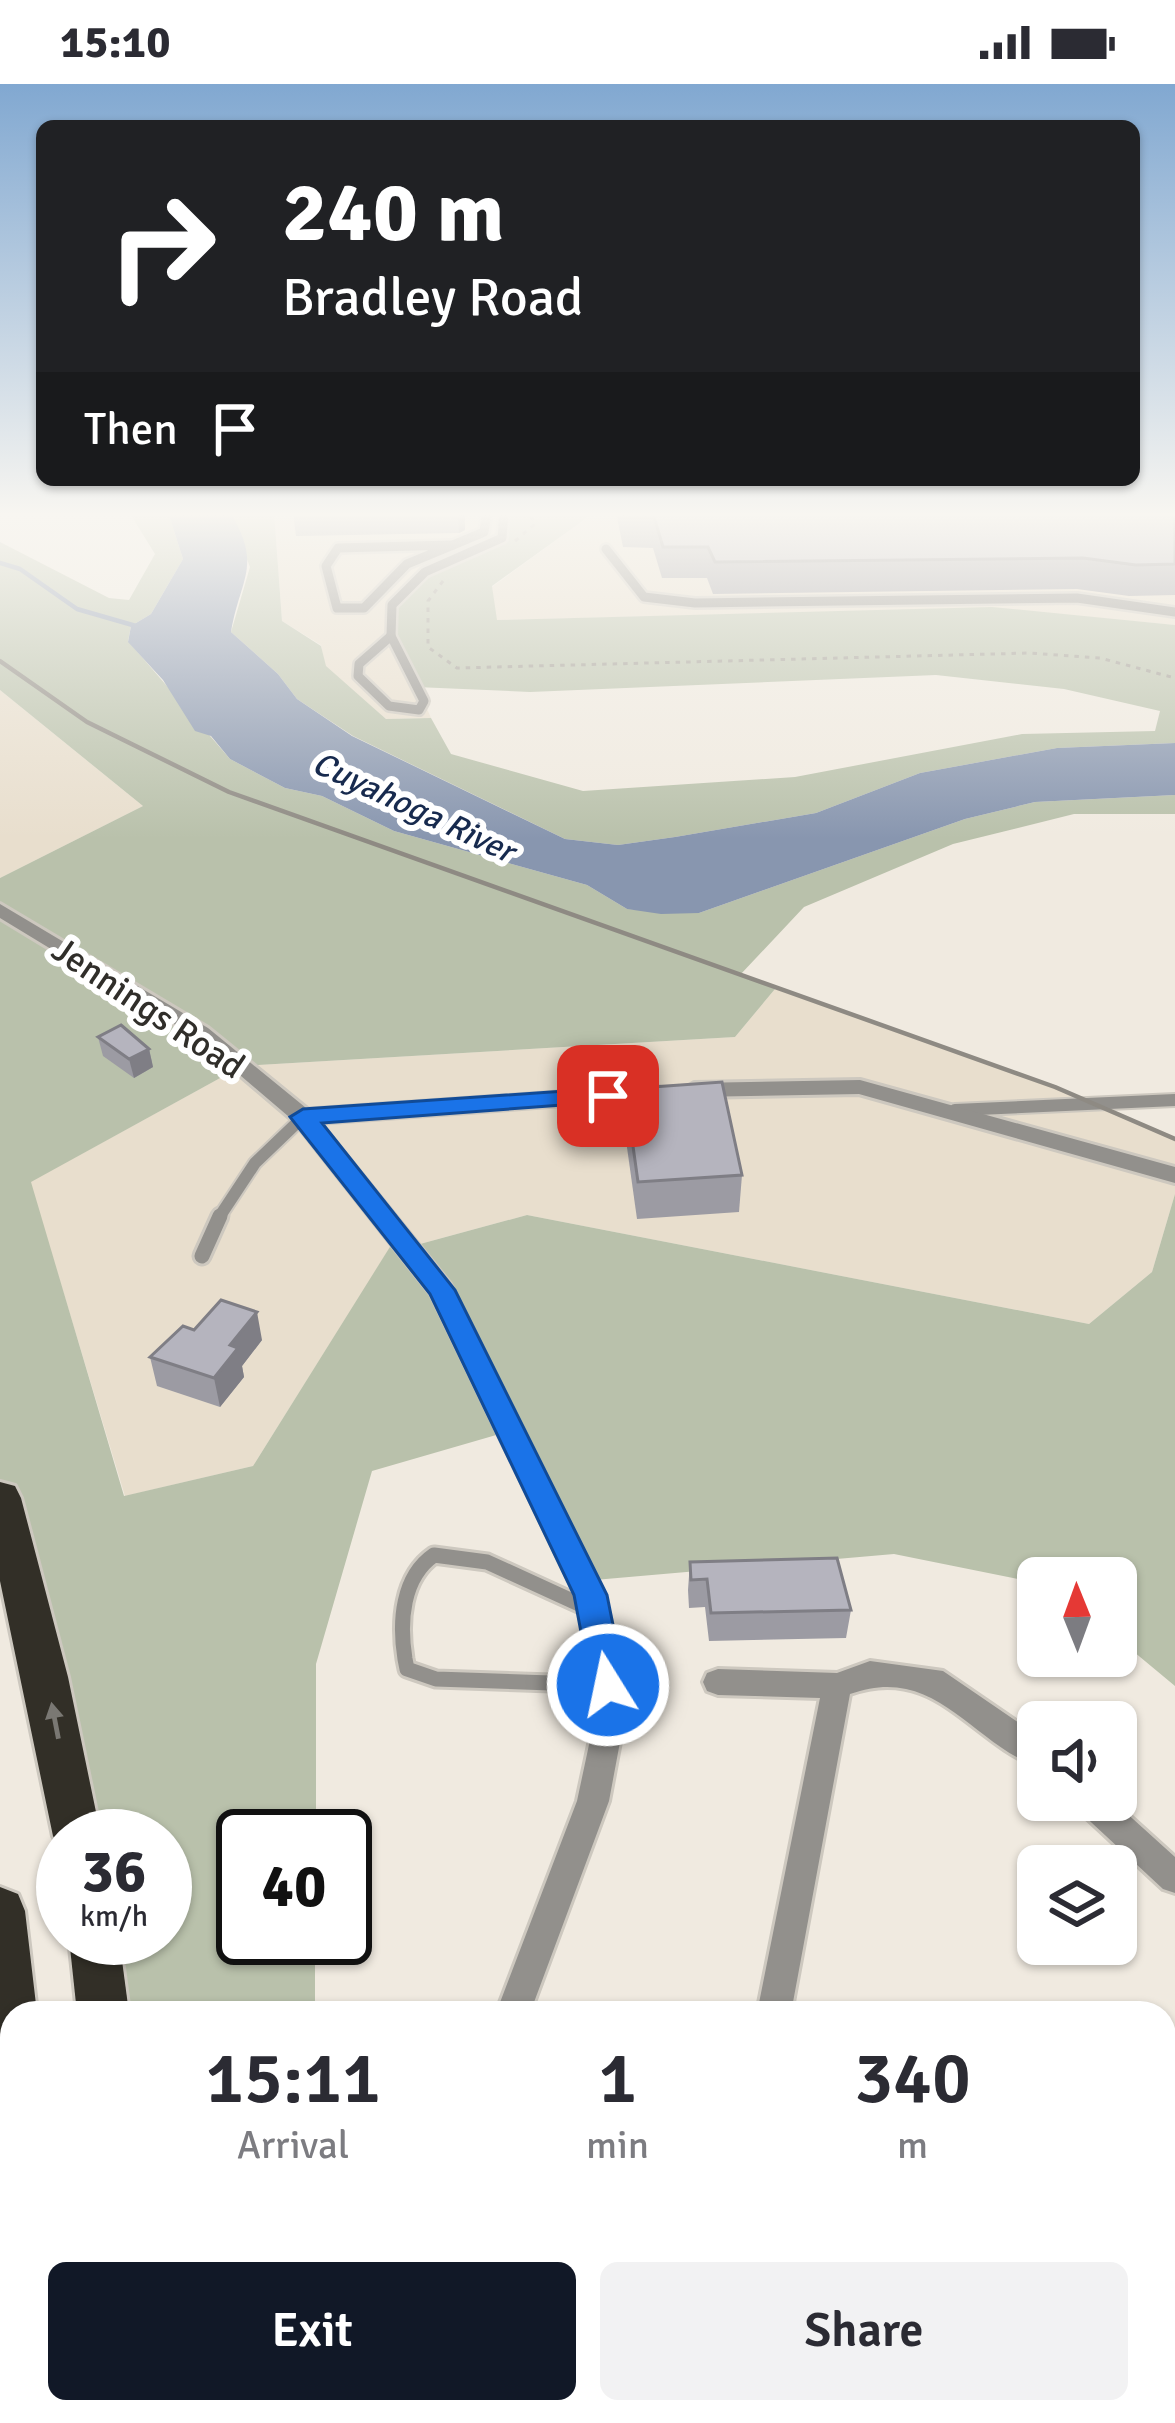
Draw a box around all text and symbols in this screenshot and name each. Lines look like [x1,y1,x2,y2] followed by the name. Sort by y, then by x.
[60,15,170,70] text: 15:10
[282,161,504,265] text: 240 m
[84,168,240,324] icon: right
[282,264,584,331] text: Bradley Road
[202,396,268,462] icon: arrive
[84,402,178,457] text: Then
[306,743,525,874] water label: Cuyahoga River
[43,927,253,1089] street label: Jennings Road
[557,1045,659,1147] pin
[575,1063,641,1129] icon: arrive
[1017,1557,1137,1677] north arrow
[1017,1557,1137,1965] map controls
[545,1622,671,1748] position arrow
[1017,1701,1137,1821] button: sound
[45,1702,64,1740] one-way arrow
[216,1809,372,1965] speed limit sign: 40
[82,1835,146,1909] text: 36
[1017,1845,1137,1965] button: layers
[80,1898,148,1935] text: km/h
[205,2034,381,2123] text: 15:11
[598,2034,637,2123] text: 1
[854,2034,971,2123] text: 340
[237,2121,349,2169] text: Arrival
[586,2121,649,2169] text: min
[897,2121,928,2169] text: m
[48,2262,576,2400] button: Exit
[600,2262,1128,2400] button: Share

